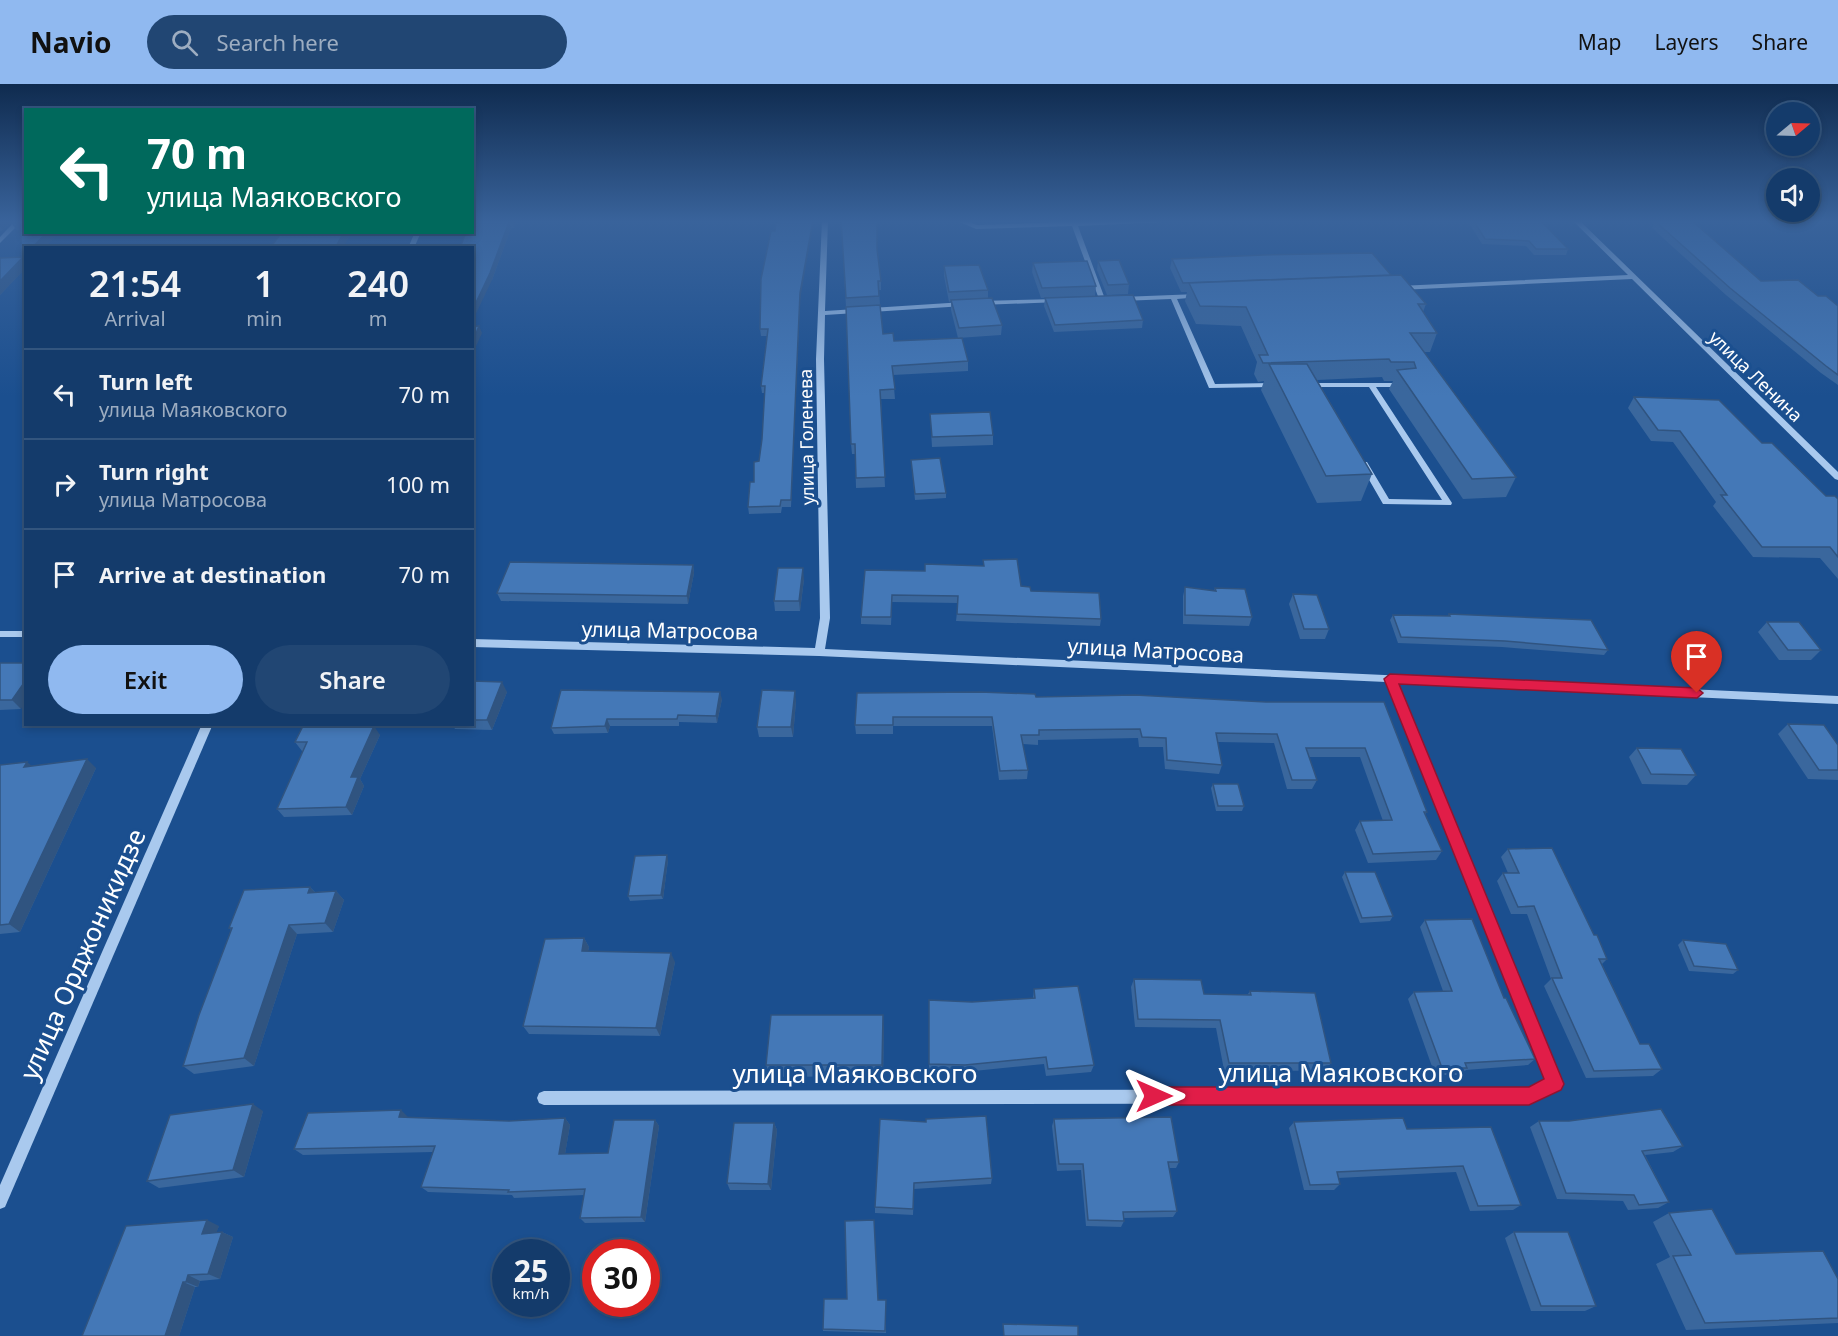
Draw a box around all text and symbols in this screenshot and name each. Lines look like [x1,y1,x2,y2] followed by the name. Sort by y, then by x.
[147,15,567,69] search box
[30,23,111,61] text: Navio
[168,26,201,59] icon: search
[216,27,339,57] text: Search here
[1578,28,1622,56] text: Map
[1655,28,1719,56] text: Layers
[1752,28,1808,56] text: Share
[1766,102,1820,156] north arrow
[1766,102,1820,222] map controls
[147,124,247,181] text: 70 m
[48,132,126,210] icon: left
[1766,168,1820,222] button: sound
[147,178,401,215] text: улица Маяковского
[89,259,181,308] text: 21:54
[254,259,275,308] text: 1
[347,259,409,308] text: 240
[105,305,166,332] text: Arrival
[246,305,282,332] text: min
[369,305,388,332] text: m
[1704,325,1808,427] street label: улица Ленина
[99,366,193,396] text: Turn left
[793,369,819,505] street label: улица Голенева
[48,378,81,411] icon: left
[399,379,450,409] text: 70 m
[99,396,287,423] text: улица Маяковского
[99,456,209,486] text: Turn right
[48,468,81,501] icon: right
[386,469,450,499] text: 100 m
[99,486,267,513] text: улица Матросова
[48,558,81,591] icon: arrive
[99,559,326,589] text: Arrive at destination
[399,559,450,589] text: 70 m
[581,614,759,646] street label: улица Матросова
[1067,631,1245,669] street label: улица Матросова
[1671,631,1722,693] pin
[1680,640,1713,673] icon: arrive
[48,645,243,714] button: Exit
[255,645,450,714] button: Share
[10,823,154,1085] street label: улица Орджоникидзе
[1218,1054,1464,1090] street label: улица Маяковского
[732,1055,978,1091] street label: улица Маяковского
[1122,1064,1186,1128] position arrow
[582,1239,660,1317] speed limit sign: 30
[514,1250,548,1291] text: 25
[513,1283,549,1303] text: km/h

